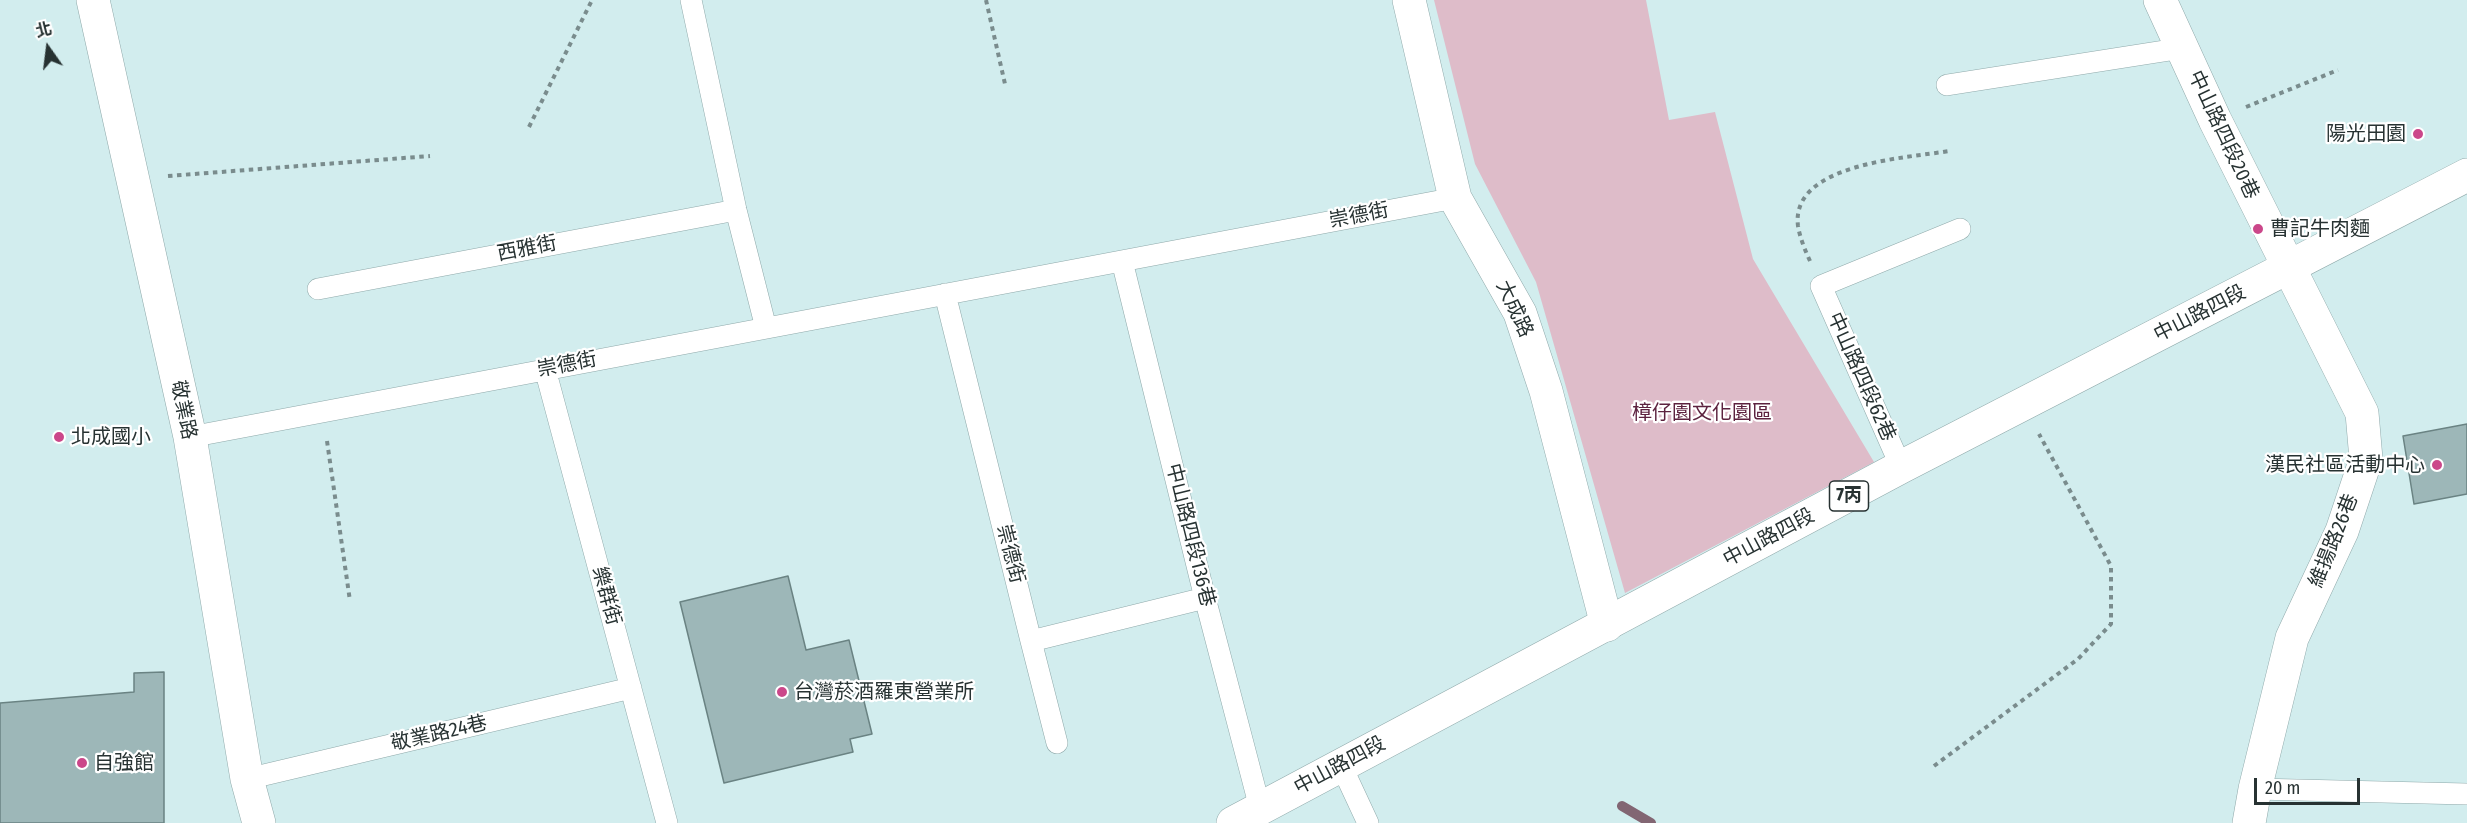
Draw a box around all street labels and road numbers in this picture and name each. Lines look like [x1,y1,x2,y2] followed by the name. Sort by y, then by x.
[2183,67,2263,203] street label: 中山路四段20巷
[1327,198,1391,234] street label: 崇德街
[495,231,559,267] street label: 西雅街
[1490,277,1538,341] street label: 大成路
[2150,281,2250,347] street label: 中山路四段
[1822,309,1900,445] street label: 中山路四段62巷
[535,347,599,383] street label: 崇德街
[165,378,201,442] street label: 敬業路
[1161,461,1219,609] street label: 中山路四段136巷
[1830,481,1868,511] road number: 7丙
[2304,491,2364,591] street label: 維揚路26巷
[1719,504,1819,572] street label: 中山路四段
[991,522,1029,586] street label: 崇德街
[587,564,625,628] street label: 樂群街
[389,711,489,757] street label: 敬業路24巷
[1290,732,1390,800] street label: 中山路四段

